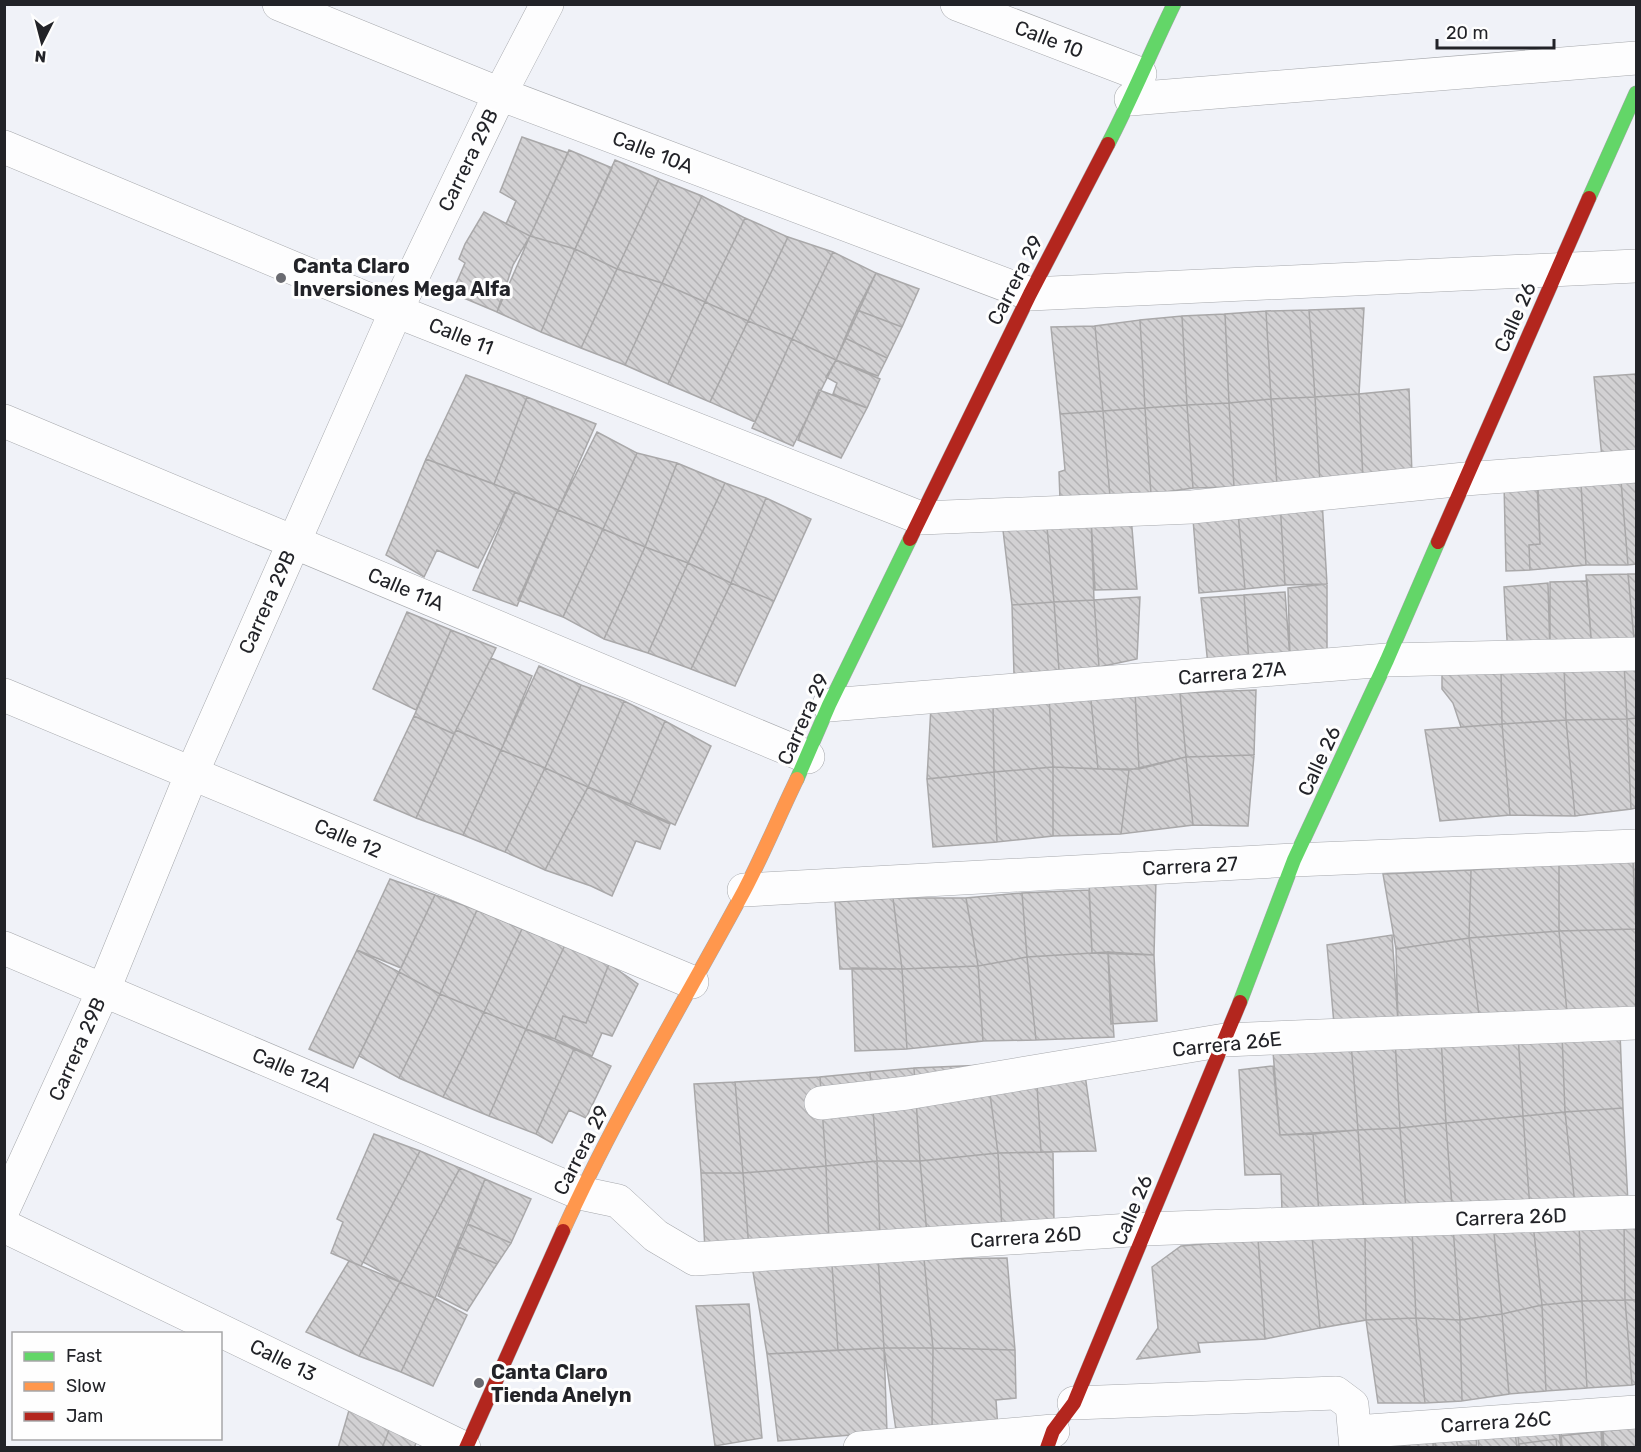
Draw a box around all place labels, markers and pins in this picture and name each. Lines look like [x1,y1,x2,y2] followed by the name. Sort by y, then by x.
[293,254,511,301] place label: Canta Claro Inversiones Mega Alfa
[274,271,288,285] marker: Canta Claro Inversiones Mega Alfa
[491,1360,632,1407] place label: Canta Claro Tienda Anelyn
[472,1376,486,1390] marker: Canta Claro Tienda Anelyn

